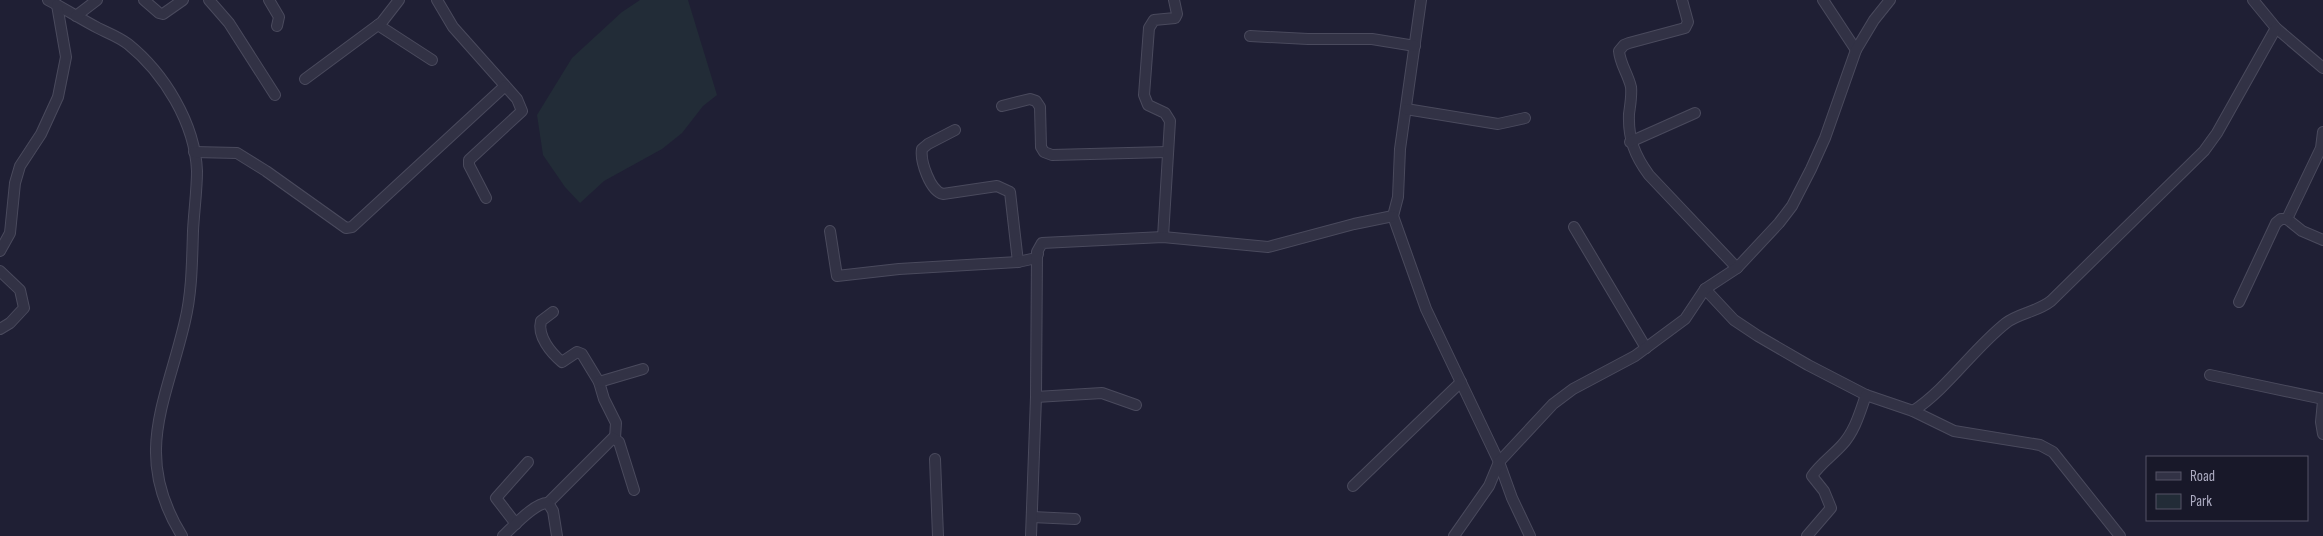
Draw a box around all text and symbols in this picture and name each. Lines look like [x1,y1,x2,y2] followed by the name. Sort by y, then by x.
[2146,456,2308,521] legend
[2190,467,2215,486] text: Road
[2190,492,2212,511] text: Park

